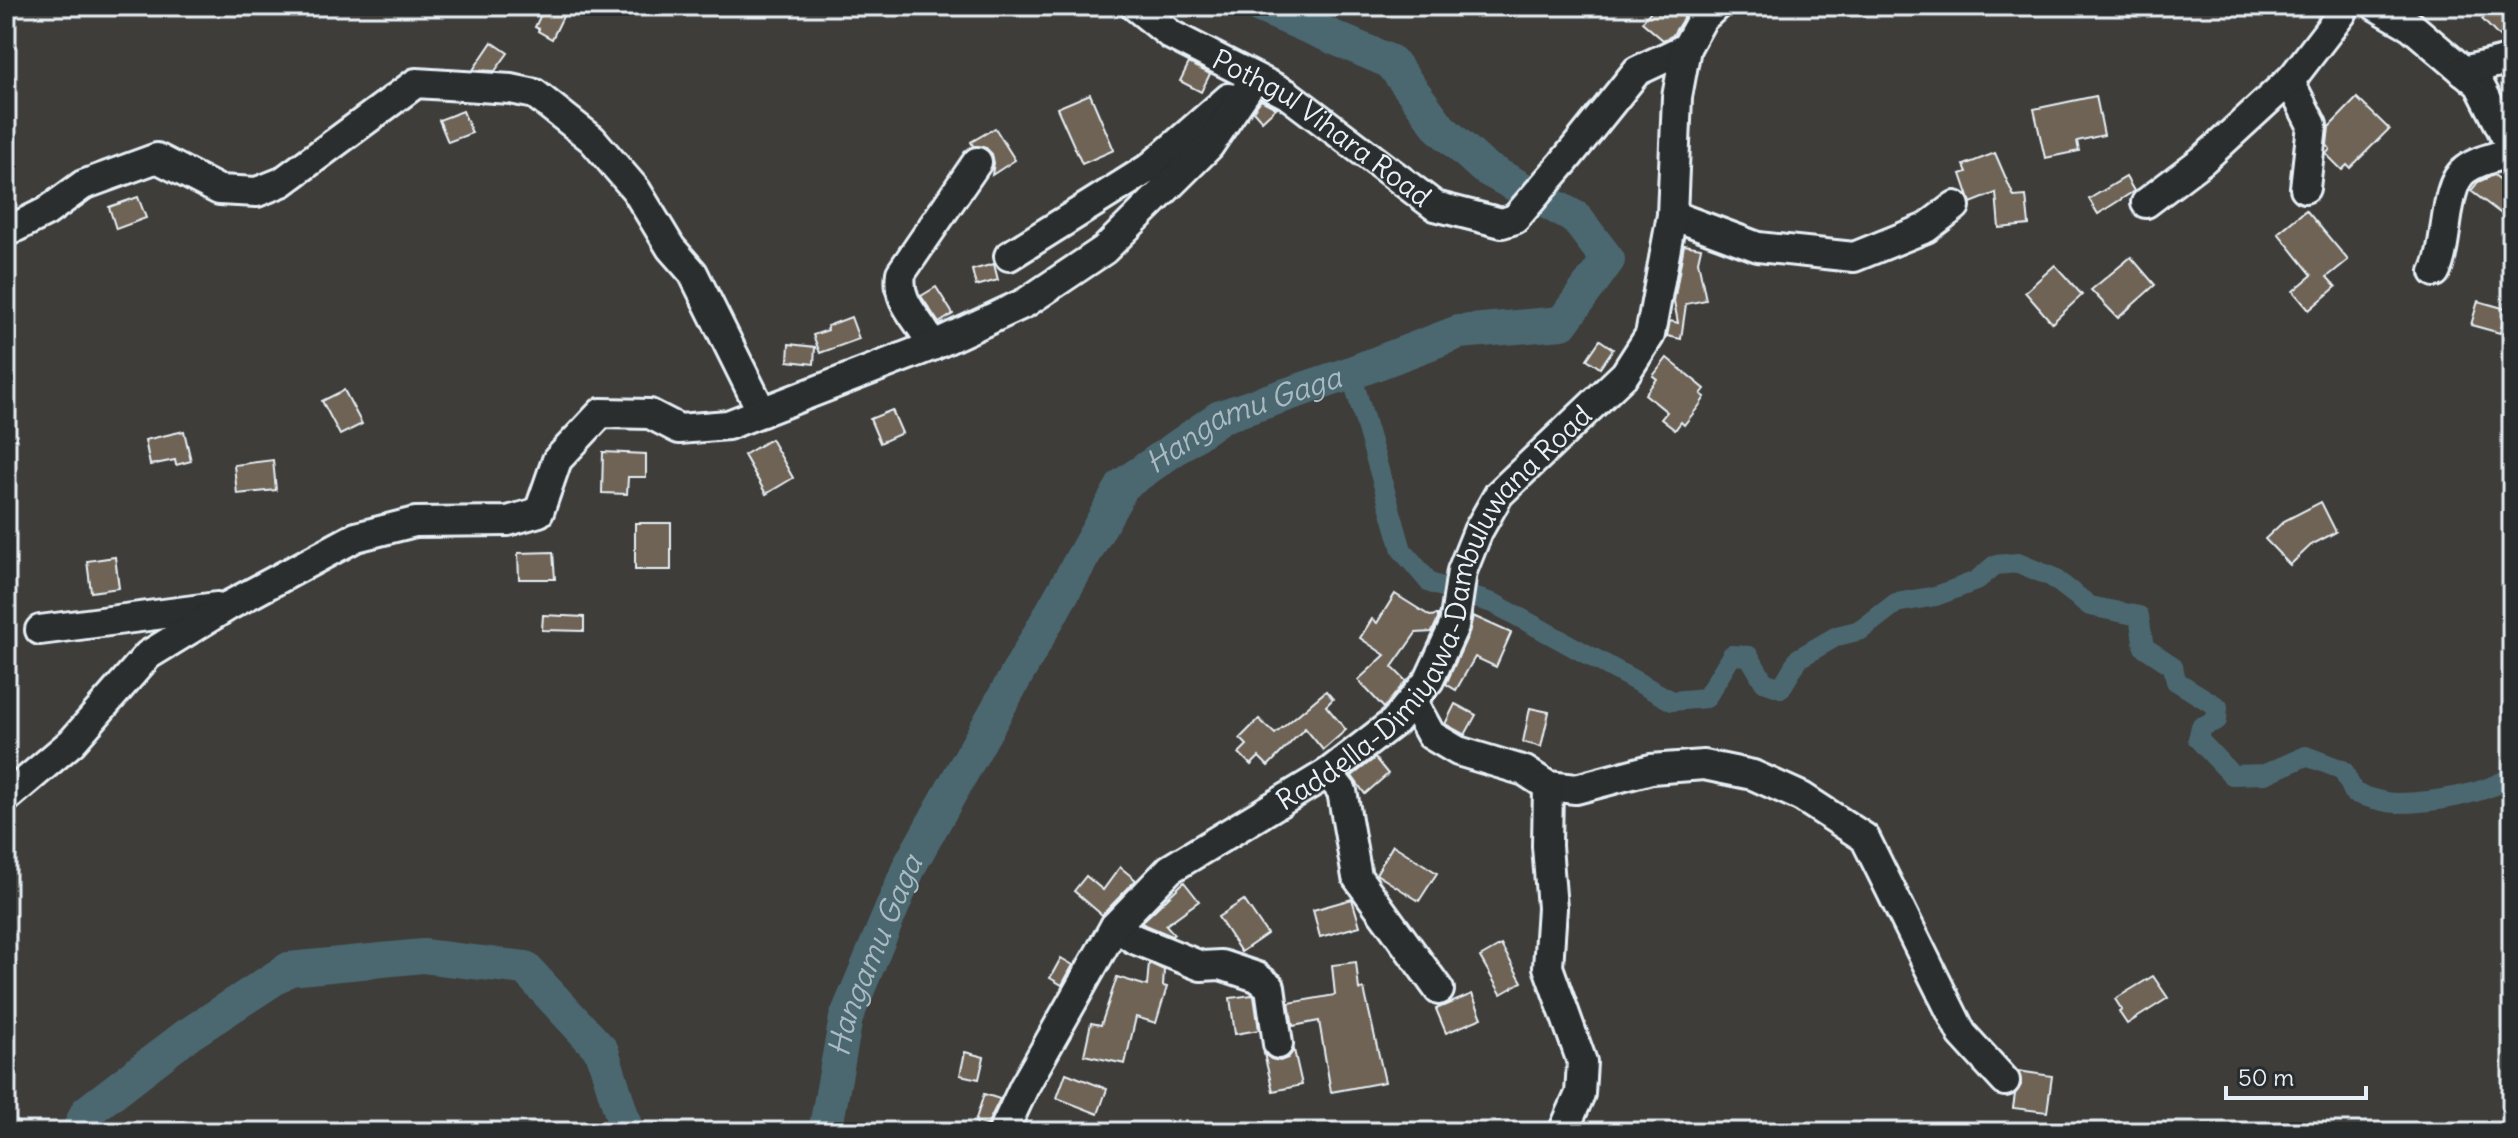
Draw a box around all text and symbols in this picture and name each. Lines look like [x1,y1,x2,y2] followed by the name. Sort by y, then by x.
[1206,41,1439,215] street label: Pothgul Vihara Road
[1138,357,1348,481] water label: Hangamu Gaga
[1270,397,1599,818] street label: Raddella-Dimiyawa-Dambuluwana Road
[819,846,931,1059] water label: Hangamu Gaga
[2226,1050,2366,1100] scale bar
[2238,1062,2294,1092] text: 50 m

